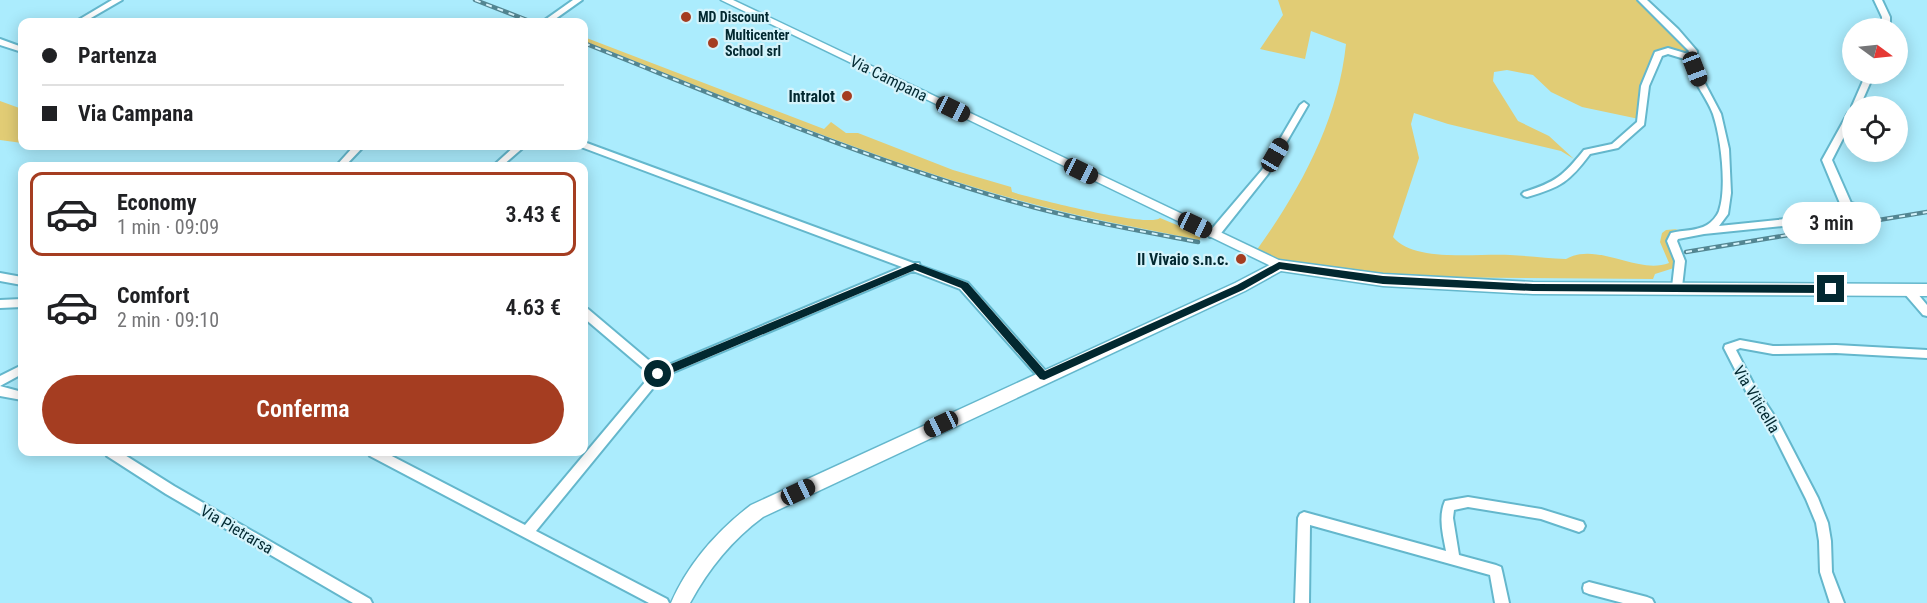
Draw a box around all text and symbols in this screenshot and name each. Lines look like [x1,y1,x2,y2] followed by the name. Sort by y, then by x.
[698,9,769,25] place label: MD Discount
[679,10,693,24] marker: MD Discount
[1842,18,1908,84] north arrow
[1842,18,1908,162] map controls
[725,27,790,59] place label: Multicenter School srl
[706,36,720,50] marker: Multicenter School srl
[78,43,157,68] text: Partenza
[1680,49,1710,89] car
[847,52,931,105] street label: Via Campana
[788,87,835,106] place label: Intralot
[840,89,854,103] marker: Intralot
[933,93,973,125] car
[1842,96,1908,162] button: locate
[78,101,193,126] text: Via Campana
[1258,135,1292,175] car
[1061,155,1101,187] car
[45,187,99,241] icon: car
[117,190,197,215] text: Economy
[505,202,561,227] text: 3.43 €
[1782,202,1880,244] callout: 3 min
[1175,209,1215,241] car
[1809,211,1854,235] text: 3 min
[117,215,219,239] text: 1 min · 09:09
[1137,250,1229,269] place label: Il Vivaio s.n.c.
[1234,252,1248,266] marker: Il Vivaio s.n.c.
[1817,275,1844,302] route end
[45,280,99,334] icon: car
[117,283,190,308] text: Comfort
[505,295,561,320] text: 4.63 €
[117,308,219,332] text: 2 min · 09:10
[644,360,671,387] route start
[1729,362,1784,436] street label: Via Viticella
[42,375,564,444] button: Conferma
[921,408,961,440] car
[778,476,818,508] car
[197,501,276,558] street label: Via Pietrarsa

